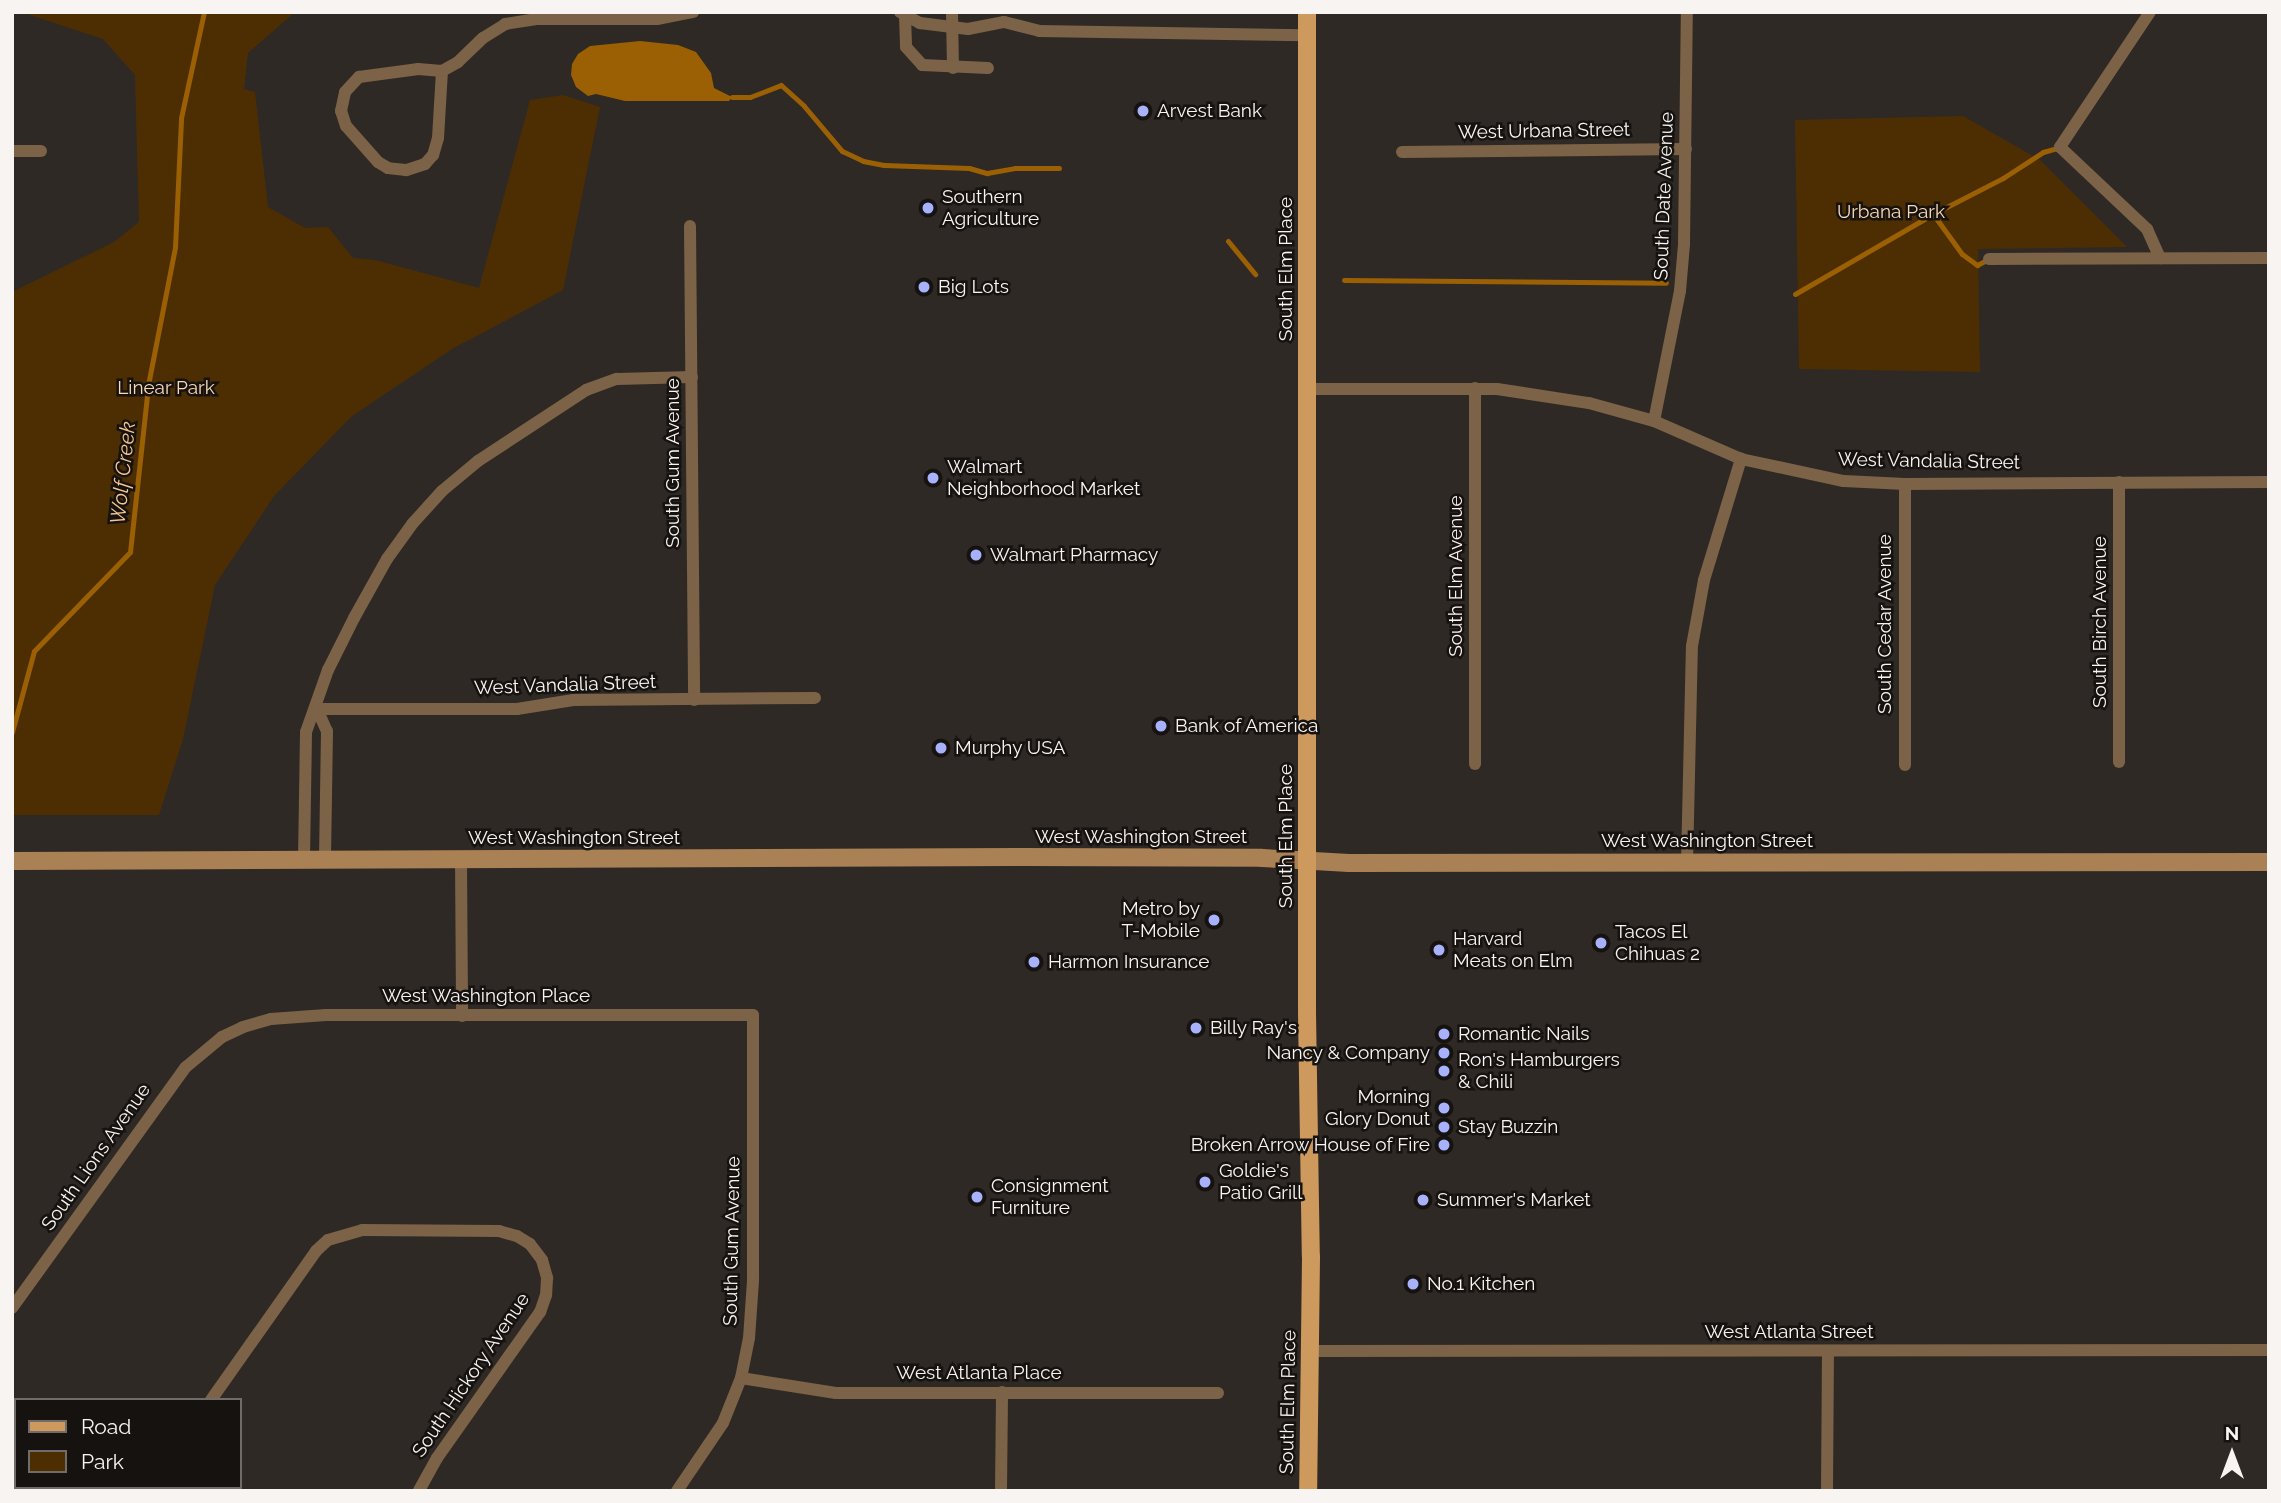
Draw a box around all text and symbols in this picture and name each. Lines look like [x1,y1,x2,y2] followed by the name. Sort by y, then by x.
[1157,100,1262,122] place label: Arvest Bank
[1135,103,1151,119] marker: Arvest Bank
[1650,111,1678,281] street label: South Date Avenue
[1458,118,1630,144] street label: West Urbana Street
[942,186,1039,230] place label: Southern Agriculture
[1275,197,1297,341] street label: South Elm Place
[920,200,936,216] marker: Southern Agriculture
[1837,201,1945,223] park label: Urbana Park
[938,276,1009,298] place label: Big Lots
[916,279,932,295] marker: Big Lots
[117,377,215,399] park label: Linear Park
[662,378,684,548] street label: South Gum Avenue
[105,420,141,526] water label: Wolf Creek
[1837,448,2021,474] street label: West Vandalia Street
[947,456,1140,500] place label: Walmart Neighborhood Market
[925,470,941,486] marker: Walmart Neighborhood Market
[1445,495,1467,657] street label: South Elm Avenue
[1874,534,1896,714] street label: South Cedar Avenue
[2089,536,2111,708] street label: South Birch Avenue
[990,544,1158,566] place label: Walmart Pharmacy
[968,547,984,563] marker: Walmart Pharmacy
[473,670,657,700] street label: West Vandalia Street
[1175,715,1319,737] place label: Bank of America
[1153,718,1169,734] marker: Bank of America
[955,737,1066,759] place label: Murphy USA
[933,740,949,756] marker: Murphy USA
[1275,764,1297,908] street label: South Elm Place
[1035,826,1247,848] street label: West Washington Street
[468,827,680,849] street label: West Washington Street
[1601,830,1813,852] street label: West Washington Street
[1122,898,1200,942] place label: Metro by T-Mobile
[1206,912,1222,928] marker: Metro by T-Mobile
[1615,921,1700,965] place label: Tacos El Chihuas 2
[1453,928,1573,972] place label: Harvard Meats on Elm
[1593,935,1609,951] marker: Tacos El Chihuas 2
[1431,942,1447,958] marker: Harvard Meats on Elm
[1048,951,1209,973] place label: Harmon Insurance
[1026,954,1042,970] marker: Harmon Insurance
[382,985,590,1007] street label: West Washington Place
[1210,1017,1297,1039] place label: Billy Ray's
[1188,1020,1204,1036] marker: Billy Ray's
[1458,1023,1589,1045] place label: Romantic Nails
[1436,1026,1452,1042] marker: Romantic Nails
[1266,1042,1430,1064] place label: Nancy & Company
[1436,1045,1452,1061] marker: Nancy & Company
[1458,1049,1620,1093] place label: Ron's Hamburgers & Chili
[1436,1063,1452,1079] marker: Ron's Hamburgers & Chili
[37,1079,155,1235] street label: South Lions Avenue
[1324,1086,1430,1130] place label: Morning Glory Donut
[1436,1100,1452,1116] marker: Morning Glory Donut
[1458,1116,1559,1138] place label: Stay Buzzin
[1436,1119,1452,1135] marker: Stay Buzzin
[1189,1134,1430,1156] place label: Broken Arrow House of Fire
[1436,1137,1452,1153] marker: Broken Arrow House of Fire
[719,1156,745,1326] street label: South Gum Avenue
[1219,1160,1302,1204] place label: Goldie's Patio Grill
[1197,1174,1213,1190] marker: Goldie's Patio Grill
[991,1175,1109,1219] place label: Consignment Furniture
[969,1189,985,1205] marker: Consignment Furniture
[1437,1189,1591,1211] place label: Summer's Market
[1415,1192,1431,1208] marker: Summer's Market
[1427,1273,1535,1295] place label: No.1 Kitchen
[1405,1276,1421,1292] marker: No.1 Kitchen
[407,1288,535,1462] street label: South Hickory Avenue
[1704,1321,1874,1343] street label: West Atlanta Street
[1275,1330,1301,1474] street label: South Elm Place
[896,1362,1062,1384] street label: West Atlanta Place
[14,1398,242,1489] legend
[81,1414,131,1439] text: Road
[2197,1419,2267,1489] north arrow
[2225,1422,2239,1444] text: N
[81,1449,124,1474] text: Park

